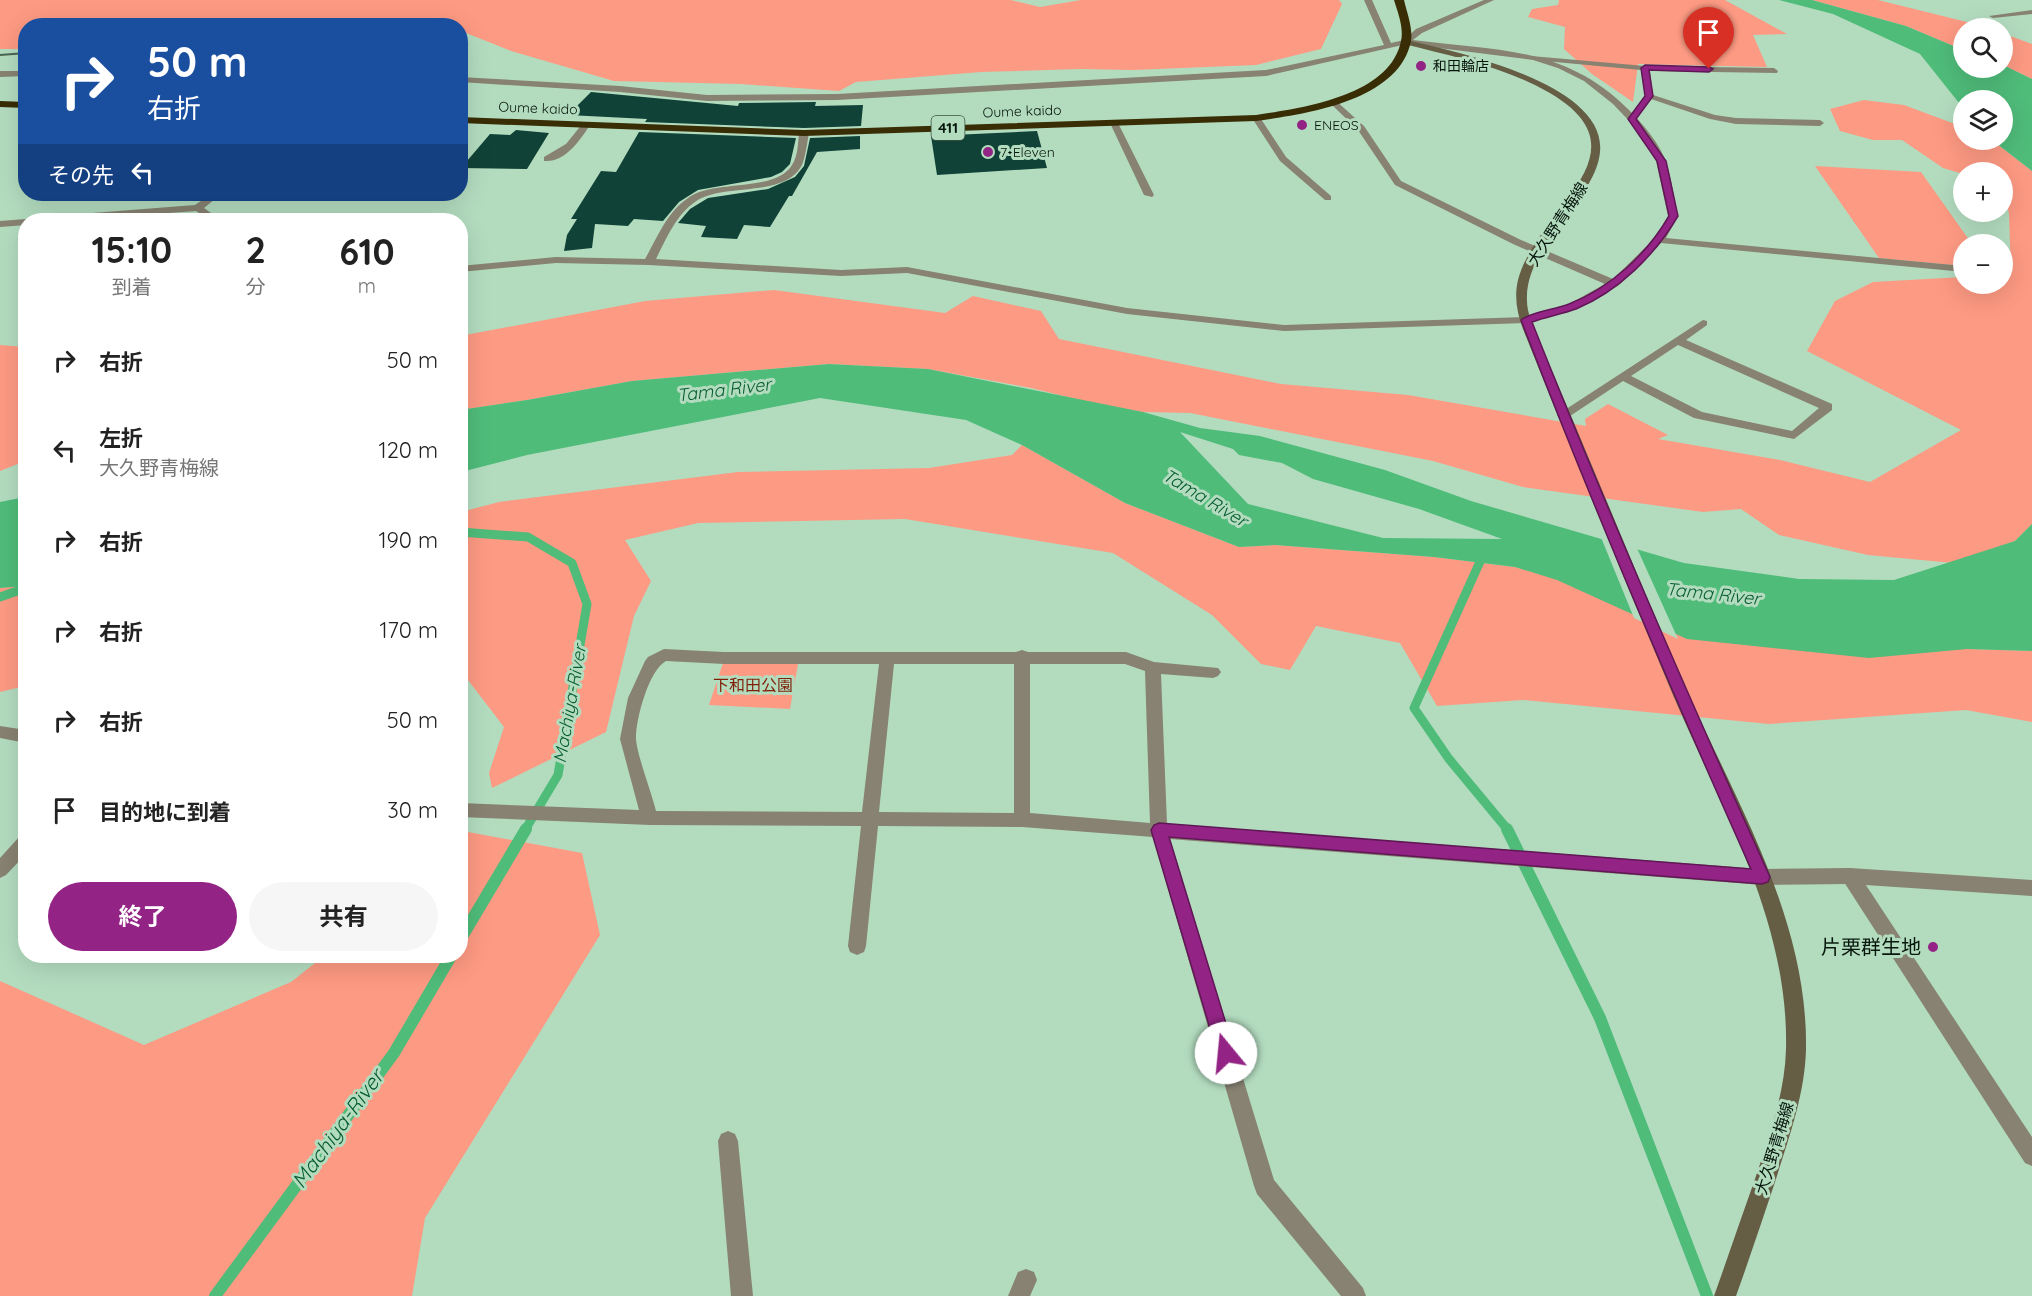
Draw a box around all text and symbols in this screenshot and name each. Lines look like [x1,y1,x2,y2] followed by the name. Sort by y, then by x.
[1683,7,1734,69] pin
[1692,16,1725,49] icon: arrive
[1953,18,2013,294] map controls
[1953,18,2013,78] button: search
[147,35,247,88] text: 50 m
[48,42,126,120] icon: right
[1433,57,1489,75] place label: 和田輪店
[1414,59,1428,73] marker: 和田輪店
[1953,90,2013,150] button: layers
[147,91,201,125] text: 右折
[498,98,578,118] street label: Oume kaido
[982,101,1062,121] street label: Oume kaido
[932,116,964,140] road number: 411
[1314,116,1359,134] place label: ENEOS
[1295,118,1309,132] marker: ENEOS
[1000,143,1055,161] place label: 7-Eleven
[981,145,995,159] marker: 7-Eleven
[126,156,159,189] icon: left
[48,161,114,189] text: その先
[1953,162,2013,222] button: +
[1522,178,1592,270] street label: 大久野青梅線
[91,227,172,272] text: 15:10
[245,227,266,272] text: 2
[339,229,395,274] text: 610
[1953,234,2013,294] button: −
[358,273,376,298] text: m
[112,274,152,299] text: 到着
[246,274,266,299] text: 分
[48,344,81,377] icon: right
[387,346,438,374] text: 50 m
[99,348,143,376] text: 右折
[676,372,774,407] water label: Tama River
[99,424,143,452] text: 左折
[48,434,81,467] icon: left
[379,436,438,464] text: 120 m
[99,455,219,480] text: 大久野青梅線
[1159,463,1254,533] water label: Tama River
[48,524,81,557] icon: right
[378,526,438,554] text: 190 m
[99,528,143,556] text: 右折
[1665,577,1763,610] water label: Tama River
[48,614,81,647] icon: right
[379,616,438,644] text: 170 m
[99,618,143,646] text: 右折
[548,641,592,765] water label: Machiya-River
[713,675,793,695] park label: 下和田公園
[48,704,81,737] icon: right
[387,706,438,734] text: 50 m
[99,708,143,736] text: 右折
[48,794,81,827] icon: arrive
[387,796,438,824] text: 30 m
[99,798,231,826] text: 目的地に到着
[48,882,237,951] button: 終了
[249,882,438,951] button: 共有
[1821,934,1921,959] place label: 片栗群生地
[1926,940,1940,954] marker: 片栗群生地
[1194,1021,1258,1085] position arrow
[286,1062,390,1193] water label: Machiya-River
[1750,1099,1798,1197] street label: 大久野青梅線

